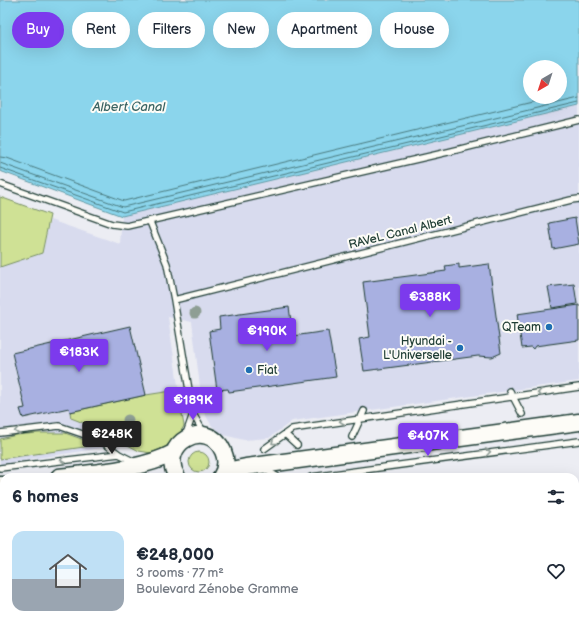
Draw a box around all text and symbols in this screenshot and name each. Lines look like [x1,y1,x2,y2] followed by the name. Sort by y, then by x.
[12,12,64,48] chip: Buy
[72,12,130,48] chip: Rent
[138,12,205,48] chip: Filters
[213,12,269,48] chip: New
[277,12,372,48] chip: Apartment
[380,12,449,48] chip: House
[523,60,567,104] north arrow
[523,60,567,104] map controls
[92,99,166,115] water label: Albert Canal
[347,212,453,253] street label: RAVeL Canal Albert
[402,284,458,318] pin: €388K
[409,289,451,305] text: €388K
[239,318,295,352] pin: €190K
[502,320,541,335] place label: QTeam
[544,322,554,332] marker: QTeam
[247,323,287,339] text: €190K
[383,334,452,363] place label: Hyundai - L'Universelle
[51,339,107,373] pin: €183K
[455,343,465,353] marker: Hyundai - L'Universelle
[59,344,99,360] text: €183K
[257,363,278,378] place label: Fiat
[244,365,254,375] marker: Fiat
[165,387,221,421] pin: €189K
[537,388,544,397] one-way arrow
[173,392,213,408] text: €189K
[339,416,346,425] one-way arrow
[84,421,140,455] pin: €248K
[400,423,456,457] pin: €407K
[14,426,20,435] one-way arrow
[91,426,133,442] text: €248K
[407,428,449,444] text: €407K
[272,437,279,444] one-way arrow
[485,448,491,457] one-way arrow
[60,456,66,465] one-way arrow
[545,486,567,508] icon: filters
[12,487,79,507] text: 6 homes
[136,545,214,565] text: €248,000
[44,547,92,595] icon: home
[545,560,567,582] icon: heart
[136,565,224,581] text: 3 rooms · 77 m²
[136,581,299,597] text: Boulevard Zénobe Gramme

